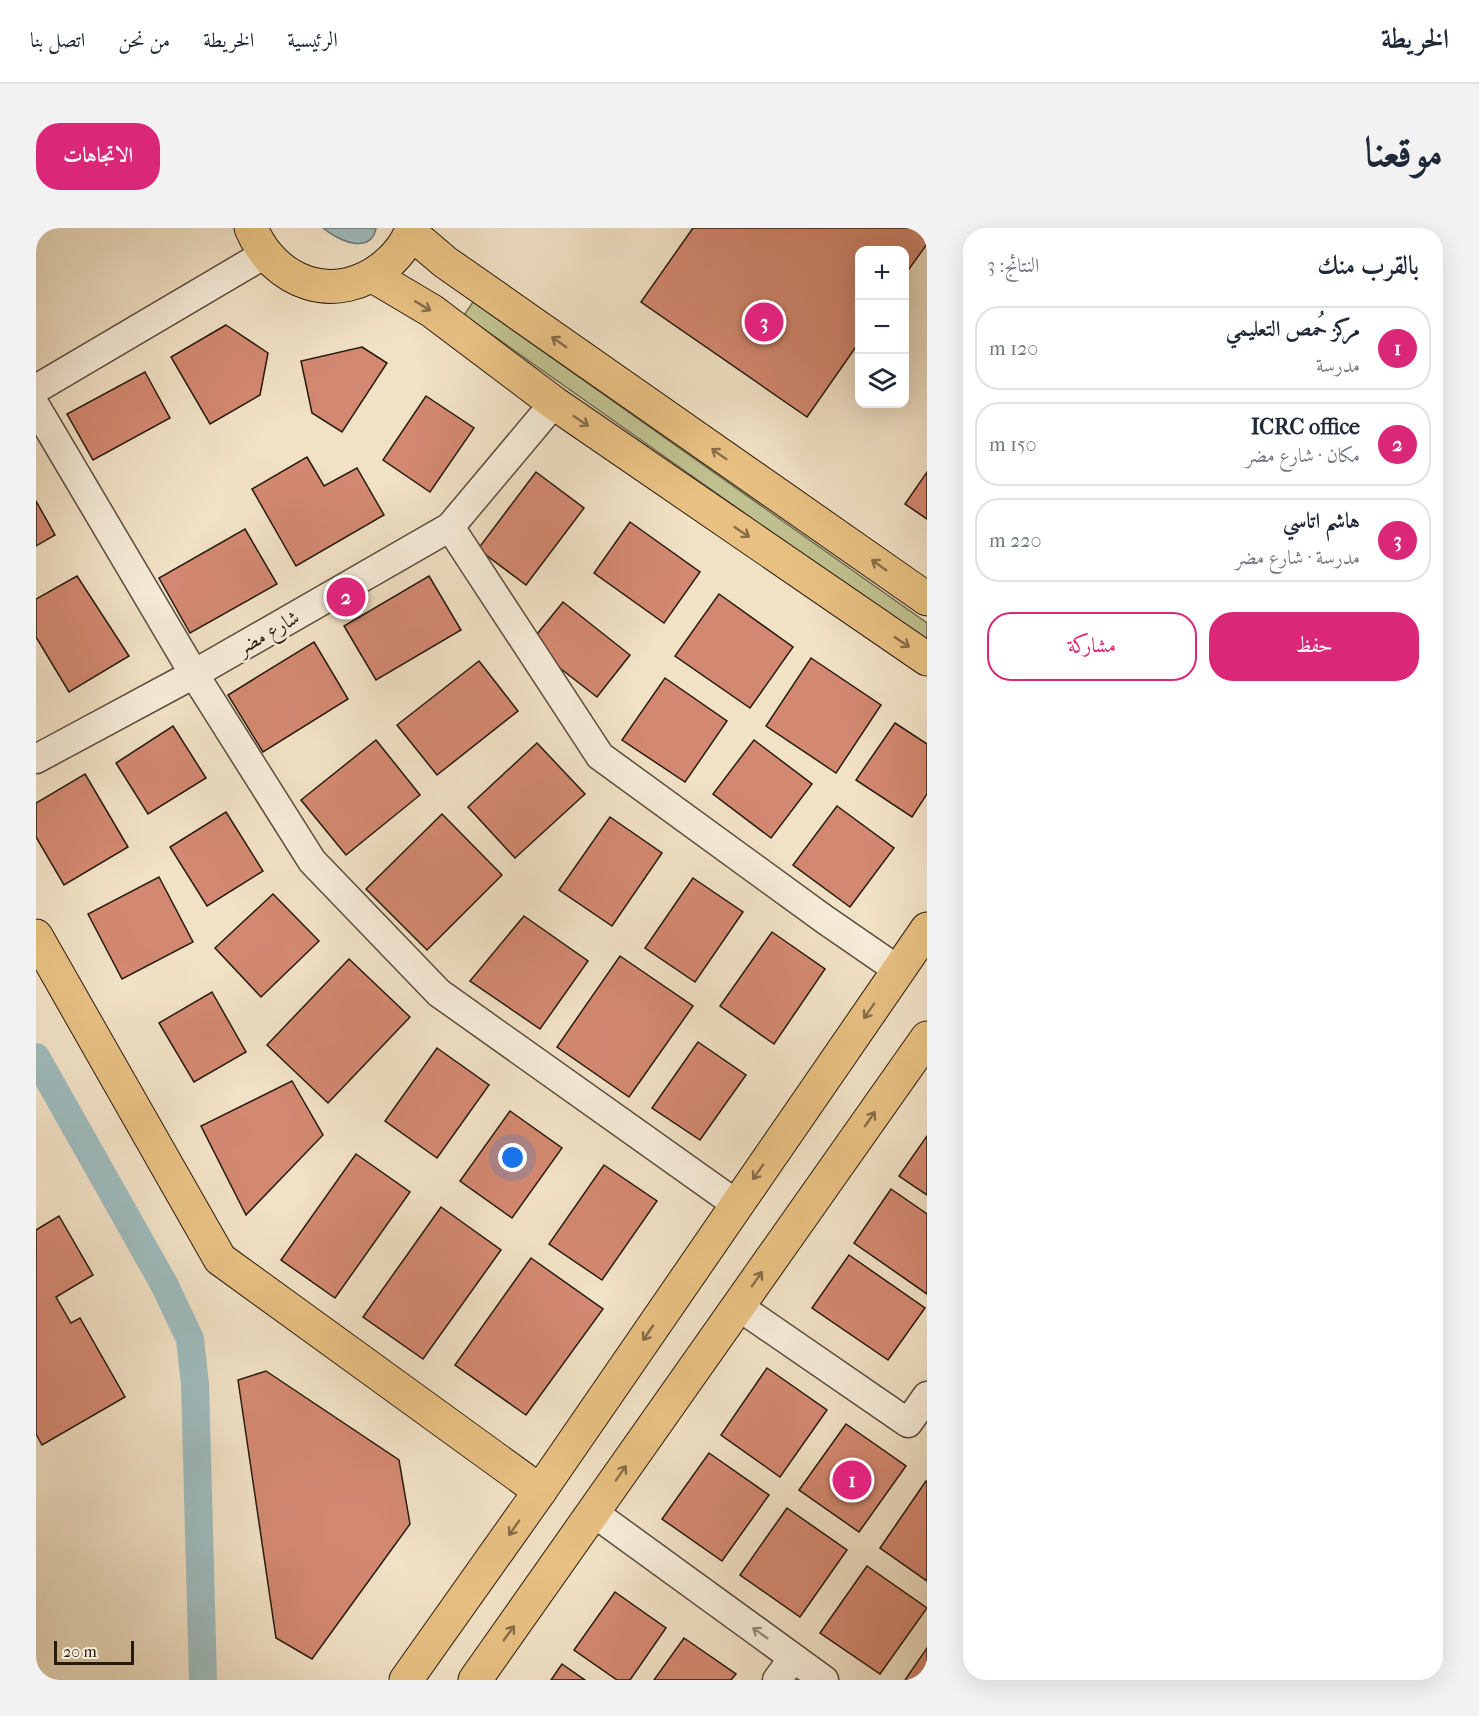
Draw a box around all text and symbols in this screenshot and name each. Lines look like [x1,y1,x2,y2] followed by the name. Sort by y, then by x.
[1381,22,1449,55] text: الخريطة
[30,28,85,52] text: اتصل بنا
[118,28,170,52] text: من نحن
[203,28,254,52] text: الخريطة
[287,28,338,52] text: الرئيسية
[36,123,160,190] button: الاتجاهات
[1365,128,1443,177] text: موقعنا
[855,246,909,408] map controls
[855,246,909,300] button: +
[1317,250,1419,281] text: بالقرب منك
[987,254,1039,277] text: النتائج: 3
[744,300,784,344] pin: 3
[855,300,909,354] button: −
[414,301,431,313] one-way arrow
[1226,316,1360,342] text: مركز حُمص التعليمي
[552,336,568,348] one-way arrow
[989,337,1038,360] text: 120 m
[1394,337,1401,360] text: 1
[855,354,909,408] button: layers
[1316,354,1360,377] text: مدرسة
[1251,414,1360,440] text: ICRC office
[572,415,588,427] one-way arrow
[989,433,1037,456] text: 150 m
[1392,433,1403,456] text: 2
[1246,444,1360,467] text: مكان · شارع مضر
[712,448,728,460] one-way arrow
[1283,508,1360,534] text: هاشم اتاسي
[733,525,750,538] one-way arrow
[989,529,1042,552] text: 220 m
[1393,529,1402,552] text: 3
[1235,546,1360,569] text: مدرسة · شارع مضر
[871,559,888,571] one-way arrow
[326,574,366,620] pin: 2
[231,605,306,666] street label: شارع مضر
[987,612,1197,681] button: مشاركة
[1209,612,1419,681] button: حفظ
[894,636,910,648] one-way arrow
[863,1003,875,1019] one-way arrow
[863,1112,876,1128] one-way arrow
[498,1143,527,1172] your location
[752,1163,764,1180] one-way arrow
[751,1271,763,1287] one-way arrow
[642,1324,654,1341] one-way arrow
[832,1458,872,1502] pin: 1
[615,1465,627,1481] one-way arrow
[508,1520,520,1536] one-way arrow
[503,1625,516,1641] one-way arrow
[752,1627,768,1639] one-way arrow
[54,1638,134,1666] scale bar
[63,1642,97,1661] text: 20 m

